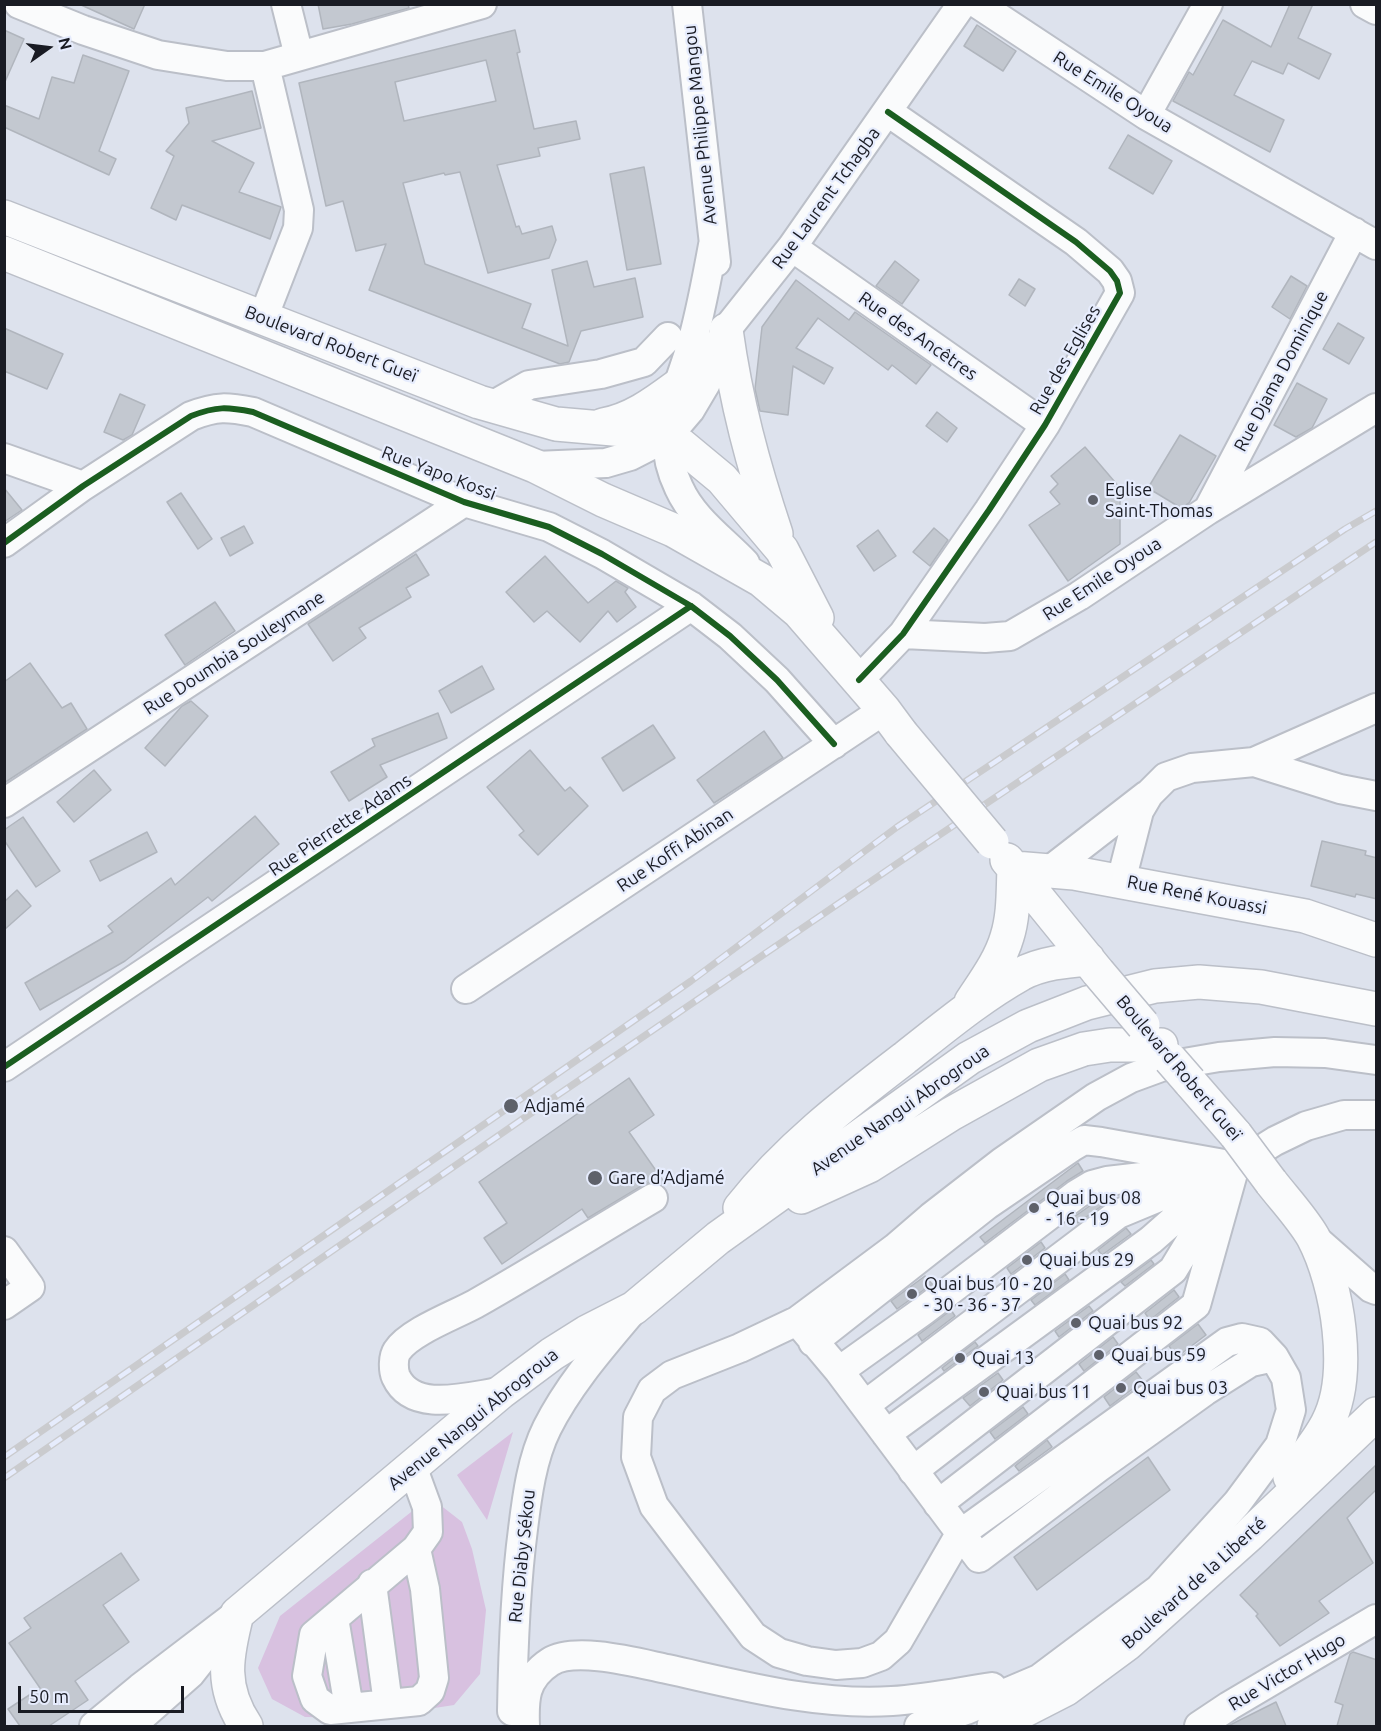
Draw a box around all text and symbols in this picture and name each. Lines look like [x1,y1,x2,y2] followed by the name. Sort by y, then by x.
[18,18,78,78] north arrow
[679,24,721,226] street label: Avenue Philippe Mangou
[55,36,76,52] text: N
[1049,47,1177,137] street label: Rue Emile Oyoua
[767,123,885,273] street label: Rue Laurent Tchagba
[855,287,981,385] street label: Rue des Ancêtres
[1229,287,1333,455] street label: Rue Djama Dominique
[242,301,420,387] street label: Boulevard Robert Gueï
[1025,301,1105,419] street label: Rue des Eglises
[379,441,499,505] street label: Rue Yapo Kossi
[1105,479,1213,522] place label: Eglise Saint-Thomas
[1086,493,1100,507] marker: Eglise Saint-Thomas
[1039,533,1165,625] street label: Rue Emile Oyoua
[139,586,329,720] street label: Rue Doumbia Souleymane
[265,769,415,881] street label: Rue Pierrette Adams
[613,803,737,897] street label: Rue Koffi Abinan
[1125,871,1269,919] street label: Rue René Kouassi
[1112,991,1246,1145] street label: Boulevard Robert Gueï
[807,1040,993,1180] street label: Avenue Nangui Abrogroua
[524,1095,585,1117] place label: Adjamé
[502,1097,520,1115] marker: Adjamé
[608,1167,725,1189] place label: Gare d’Adjamé
[586,1169,604,1187] marker: Gare d’Adjamé
[1046,1187,1141,1230] place label: Quai bus 08 - 16 - 19
[1027,1201,1041,1215] marker: Quai bus 08 - 16 - 19
[1039,1249,1134,1271] place label: Quai bus 29
[1020,1253,1034,1267] marker: Quai bus 29
[924,1273,1053,1316] place label: Quai bus 10 - 20 - 30 - 36 - 37
[905,1287,919,1301] marker: Quai bus 10 - 20 - 30 - 36 - 37
[1088,1312,1183,1334] place label: Quai bus 92
[1069,1316,1083,1330] marker: Quai bus 92
[383,1344,563,1494] street label: Avenue Nangui Abrogroua
[1111,1344,1206,1366] place label: Quai bus 59
[972,1347,1034,1369] place label: Quai 13
[1092,1348,1106,1362] marker: Quai bus 59
[953,1351,967,1365] marker: Quai 13
[1133,1377,1228,1399] place label: Quai bus 03
[996,1381,1091,1403] place label: Quai bus 11
[1114,1381,1128,1395] marker: Quai bus 03
[977,1385,991,1399] marker: Quai bus 11
[504,1488,540,1624] street label: Rue Diaby Sékou
[1117,1512,1271,1654] street label: Boulevard de la Liberté
[1225,1629,1349,1715] street label: Rue Victor Hugo
[21,1674,188,1712] scale bar
[29,1686,69,1706] text: 50 m

